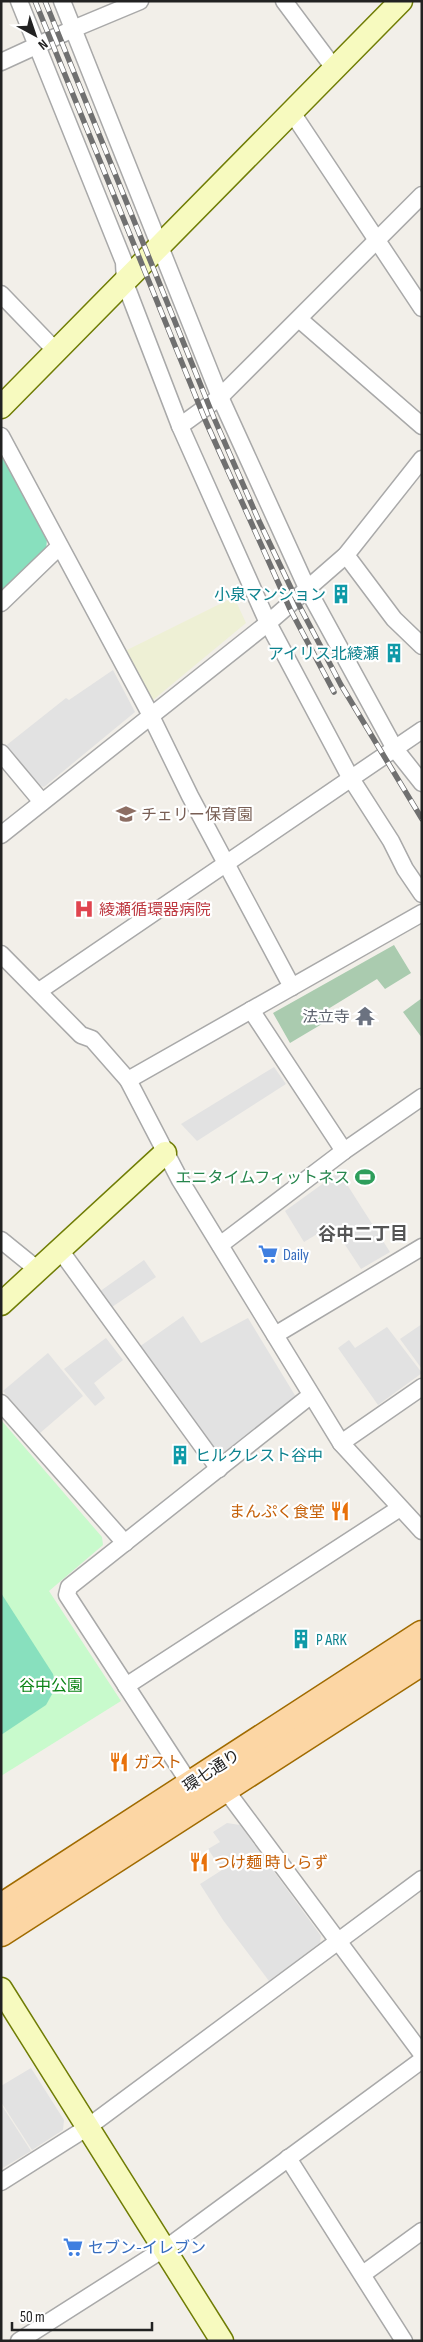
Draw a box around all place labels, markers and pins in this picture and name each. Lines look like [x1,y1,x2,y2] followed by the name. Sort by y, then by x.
[330,583,352,605] building icon: 小泉マンション
[214,586,326,605] place label: 小泉マンション
[383,642,405,664] building icon: アイリス北綾瀬
[268,645,379,664] place label: アイリス北綾瀬
[115,803,137,825] school or university icon: チェリー保育園
[141,806,253,825] place label: チェリー保育園
[73,898,95,920] hospital icon: 綾瀬循環器病院
[99,901,211,920] place label: 綾瀬循環器病院
[354,1005,376,1027] temple icon: 法立寺
[302,1008,350,1027] place label: 法立寺
[354,1166,376,1188] sports icon: エニタイムフィットネス
[176,1169,350,1188] place label: エニタイムフィットネス
[257,1243,279,1265] supermarket icon: Daily
[283,1246,309,1265] place label: Daily
[169,1444,191,1466] building icon: ヒルクレスト谷中
[195,1447,323,1466] place label: ヒルクレスト谷中
[329,1500,351,1522] restaurant icon: まんぷく食堂
[229,1503,325,1522] place label: まんぷく食堂
[290,1628,312,1650] building icon: P ARK
[316,1631,348,1650] place label: P ARK
[108,1751,130,1773] restaurant icon: ガスト
[134,1754,182,1773] place label: ガスト
[188,1851,210,1873] restaurant icon: つけ麺 時しらず
[214,1854,328,1873] place label: つけ麺 時しらず
[62,2236,84,2258] supermarket icon: セブン-イレブン
[88,2239,206,2258] place label: セブン-イレブン

